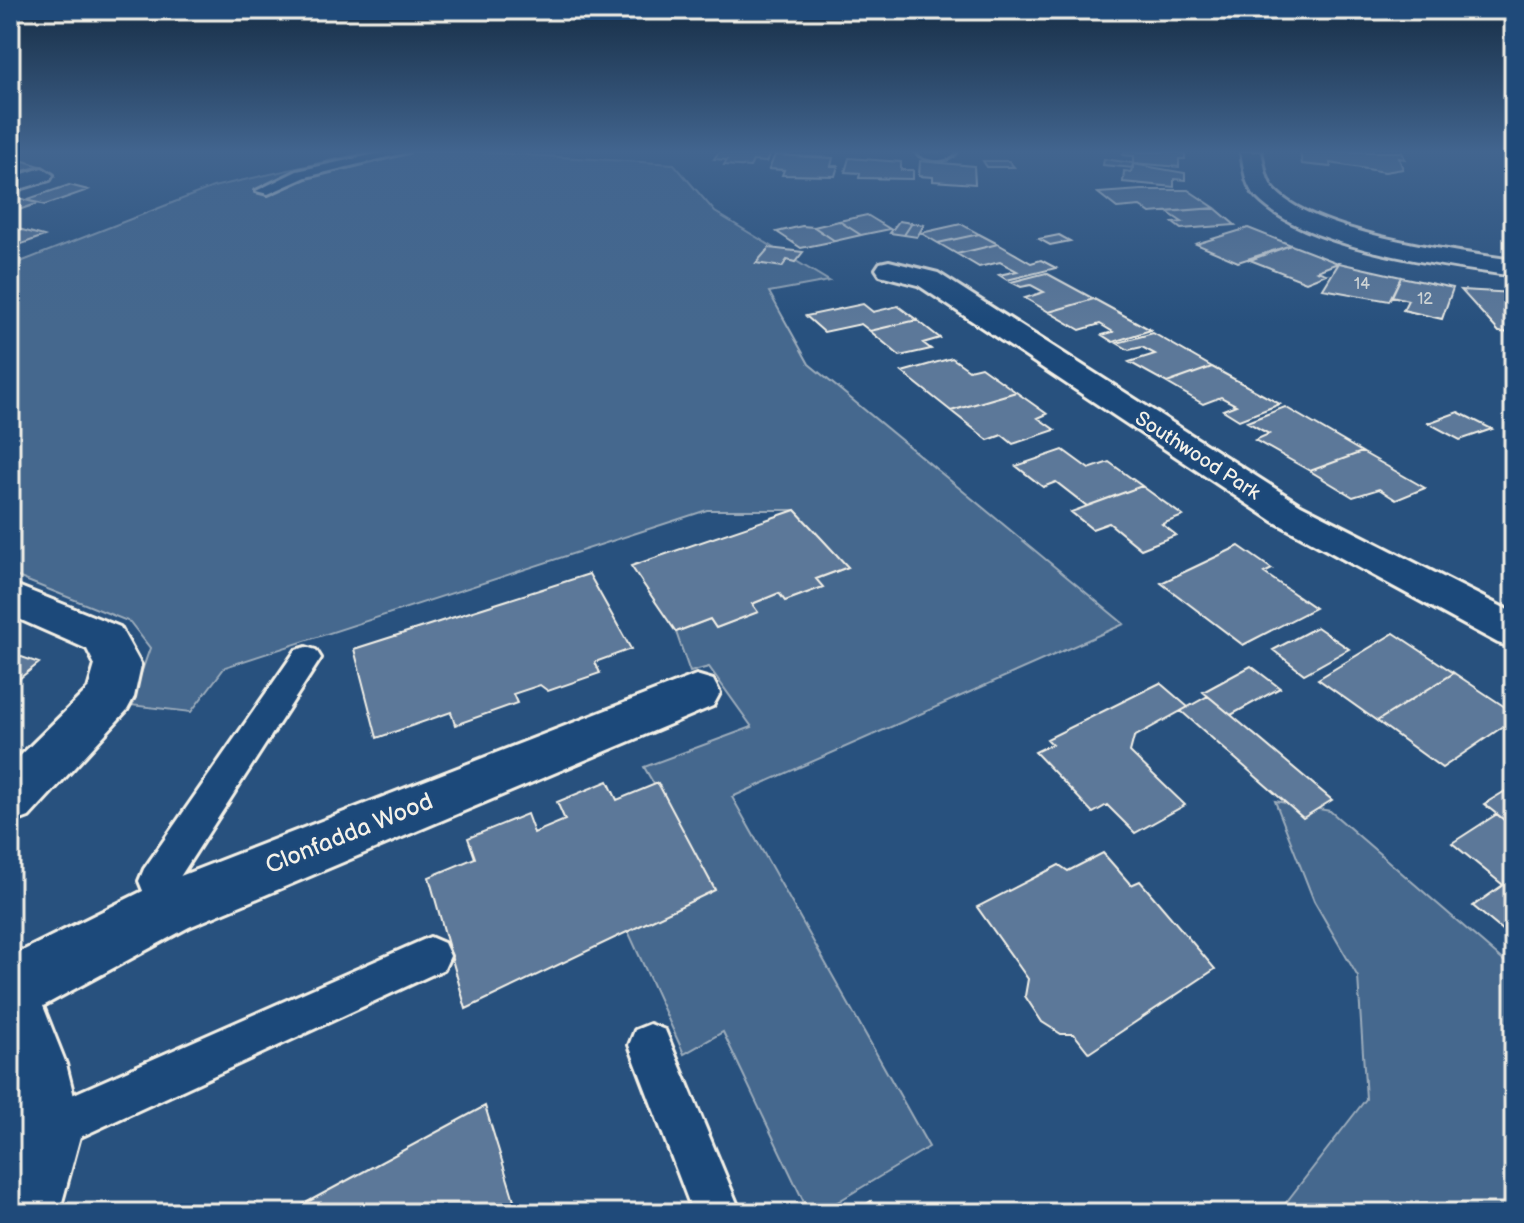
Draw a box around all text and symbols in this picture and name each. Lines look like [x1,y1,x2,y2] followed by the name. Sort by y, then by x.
[1354,275,1370,294] house number: 14
[1417,290,1433,309] house number: 12
[1130,406,1265,505] street label: Southwood Park
[261,787,437,880] street label: Clonfadda Wood

